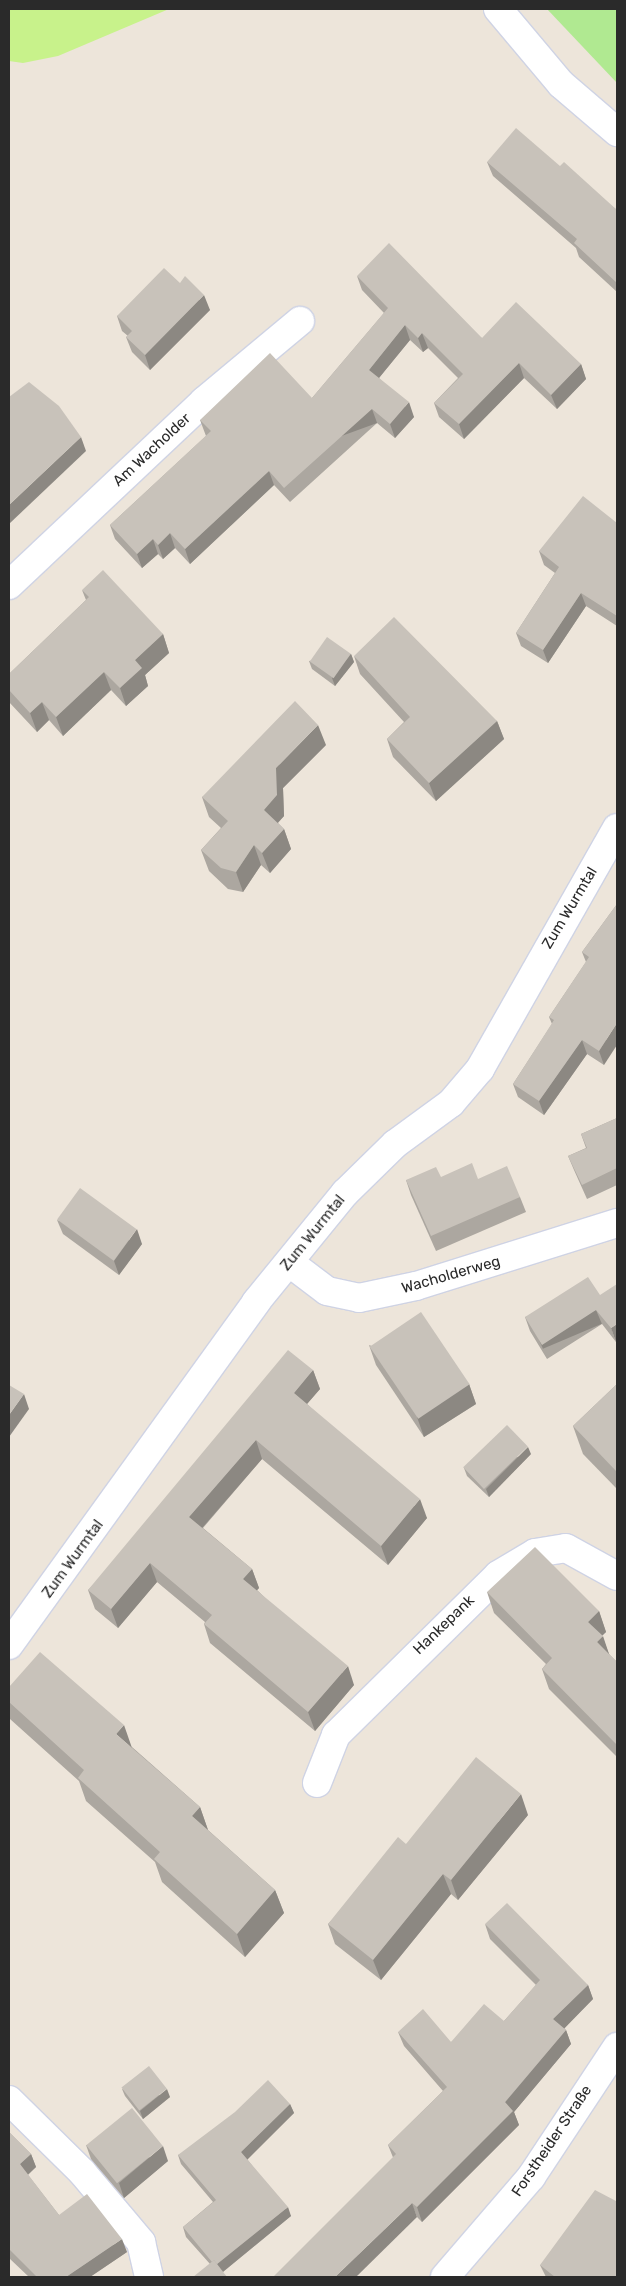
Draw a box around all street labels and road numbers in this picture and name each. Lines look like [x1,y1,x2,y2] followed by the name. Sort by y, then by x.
[109,409,195,491] street label: Am Wacholder
[538,864,602,952] street label: Zum Wurmtal
[277,1191,349,1275] street label: Zum Wurmtal
[400,1252,502,1298] street label: Wacholderweg
[39,1516,107,1602] street label: Zum Wurmtal
[410,1591,478,1659] street label: Hankepank
[508,2082,596,2200] street label: Forstheider Straße

